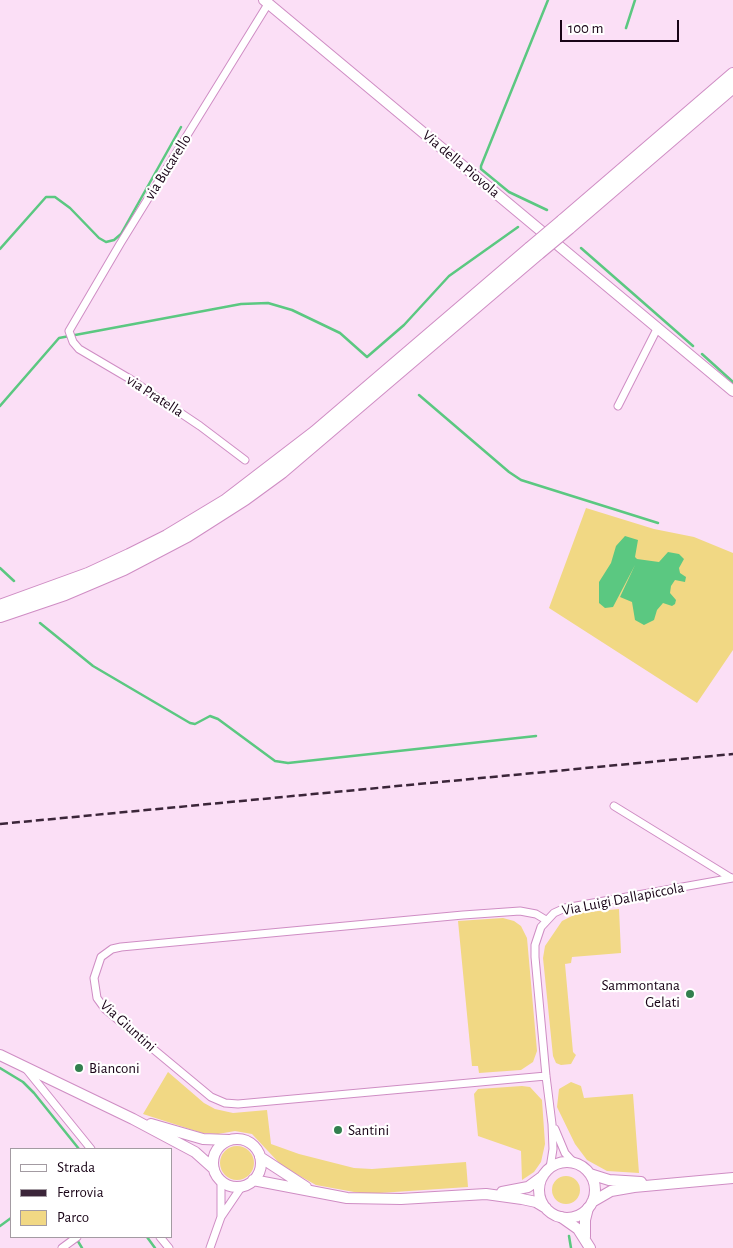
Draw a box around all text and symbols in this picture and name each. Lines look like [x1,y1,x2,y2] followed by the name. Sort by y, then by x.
[563,10,682,42] scale bar
[568,21,603,36] text: 100 m
[419,126,503,202] street label: Via della Piovola
[141,131,195,203] street label: via Bucarello
[123,371,187,421] street label: via Pratella
[560,878,686,920] street label: Via Luigi Dallapiccola
[601,976,680,1011] place label: Sammontana Gelati
[684,988,696,1000] marker: Sammontana Gelati
[96,996,160,1056] street label: Via Giuntini
[89,1059,140,1077] place label: Bianconi
[73,1062,85,1074] marker: Bianconi
[348,1121,389,1139] place label: Santini
[332,1124,344,1136] marker: Santini
[10,1148,172,1238] legend
[57,1160,95,1175] text: Strada
[57,1185,104,1200] text: Ferrovia
[57,1210,89,1225] text: Parco

